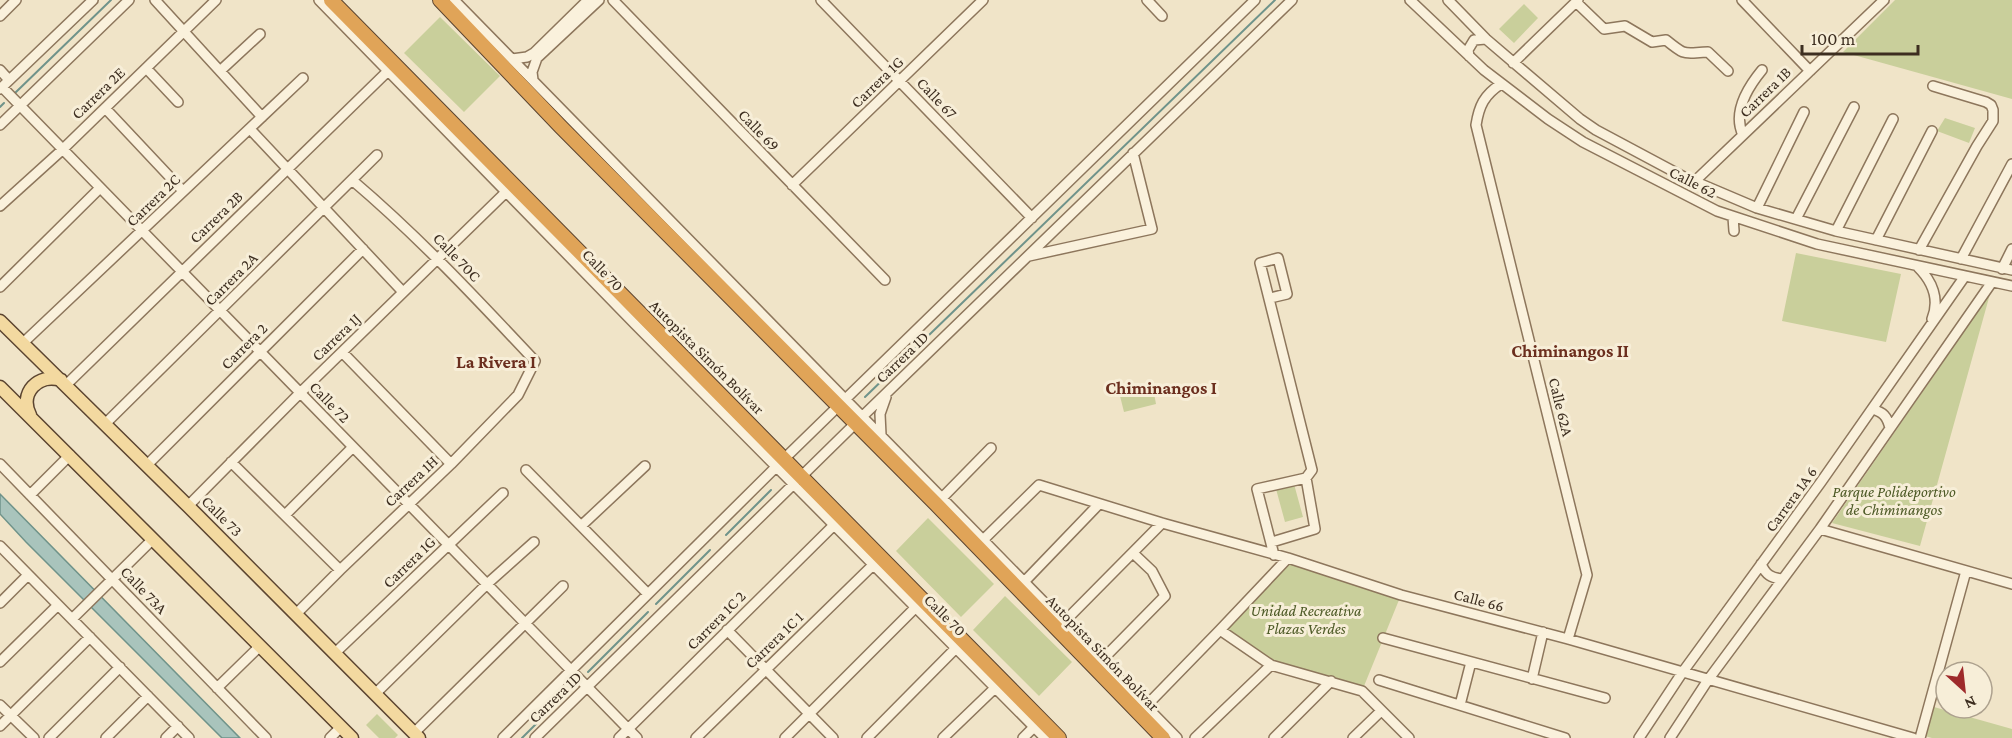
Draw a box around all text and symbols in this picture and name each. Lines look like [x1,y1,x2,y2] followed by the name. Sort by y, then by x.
[1802,18,1918,56] scale bar
[1811,29,1856,49] text: 100 m
[847,53,907,111] street label: Carrera 1G
[68,63,128,122] street label: Carrera 2E
[1736,63,1794,121] street label: Carrera 1B
[913,74,961,122] street label: Calle 67
[735,106,783,154] street label: Calle 69
[1667,163,1720,201] street label: Calle 62
[123,170,183,230] street label: Carrera 2C
[186,187,246,246] street label: Carrera 2B
[430,229,484,285] street label: Calle 70C
[579,246,627,294] street label: Calle 70
[201,249,261,309] street label: Carrera 2A
[646,296,768,419] street label: Autopista Simón Bolívar
[308,310,365,365] street label: Carrera 1J
[217,319,271,373] street label: Carrera 2
[872,328,932,386] street label: Carrera 1D
[1511,341,1629,361] district label: Chiminangos II
[456,352,536,372] district label: La Rivera I
[1546,376,1577,439] street label: Calle 62A
[306,378,354,426] street label: Calle 72
[1105,378,1217,398] district label: Chiminangos I
[381,452,441,510] street label: Carrera 1H
[1762,463,1820,535] street label: Carrera 1A 6
[1832,483,1956,519] park label: Parque Polideportivo de Chiminangos
[198,492,246,540] street label: Calle 73
[379,533,439,591] street label: Carrera 1G
[117,563,171,618] street label: Calle 73A
[1452,585,1506,615] street label: Calle 66
[683,587,749,653] street label: Carrera 1C 2
[921,591,969,639] street label: Calle 70
[1042,592,1163,715] street label: Autopista Simón Bolívar
[1251,602,1362,637] park label: Unidad Recreativa Plazas Verdes
[742,608,806,672] street label: Carrera 1C 1
[1934,660,1994,720] north arrow
[525,668,585,726] street label: Carrera 1D
[1962,693,1979,713] text: N

